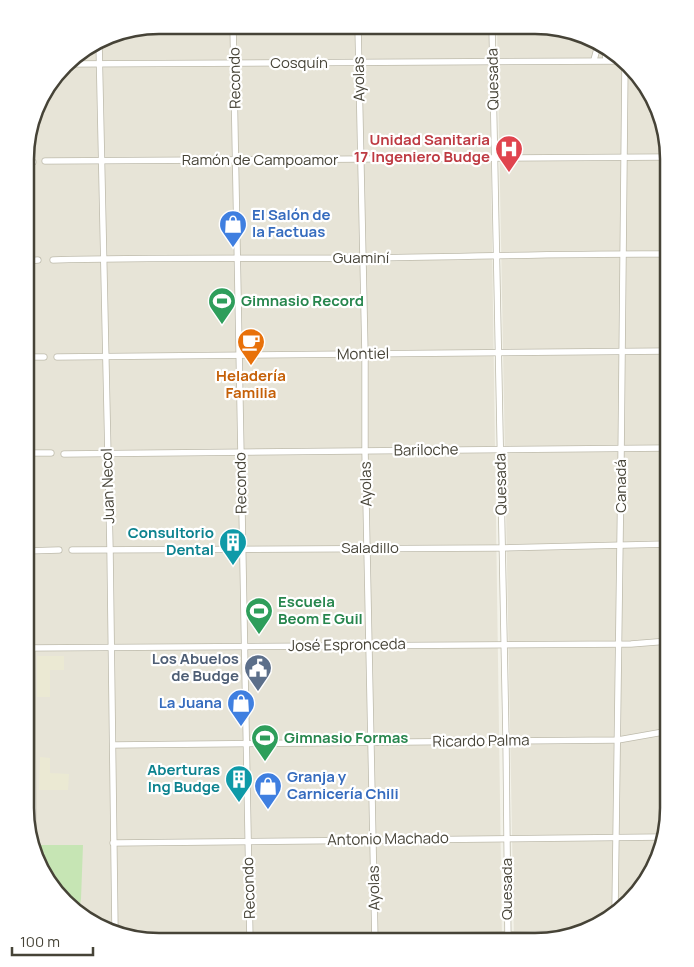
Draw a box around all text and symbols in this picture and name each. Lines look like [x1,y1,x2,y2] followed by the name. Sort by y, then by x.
[223,47,246,109] street label: Recondo
[481,48,504,110] street label: Quesada
[270,52,328,73] street label: Cosquín
[348,56,369,102] street label: Ayolas
[354,129,490,167] place label: Unidad Sanitaria 17 Ingeniero Budge
[494,134,524,173] hospital icon: Unidad Sanitaria 17 Ingeniero Budge
[182,149,339,170] street label: Ramón de Campoamor
[252,204,331,242] place label: El Salón de la Factuas
[218,209,248,248] shop icon: El Salón de la Factuas
[333,247,390,268] street label: Guaminí
[207,286,237,325] sports icon: Gimnasio Record
[241,290,364,311] place label: Gimnasio Record
[236,327,266,366] cafe icon: Heladería Familia
[337,343,389,364] street label: Montiel
[216,365,286,403] place label: Heladería Familia
[393,438,459,461] street label: Bariloche
[96,448,119,524] street label: Juan Necol
[229,452,252,514] street label: Recondo
[489,453,512,515] street label: Quesada
[610,459,631,513] street label: Canadá
[355,461,376,507] street label: Ayolas
[128,522,214,560] place label: Consultorio Dental
[218,527,248,566] building icon: Consultorio Dental
[341,537,399,558] street label: Saladillo
[278,591,363,629] place label: Escuela Beom E Guil
[244,596,274,635] sports icon: Escuela Beom E Guil
[288,633,406,656] street label: José Espronceda
[152,648,239,686] place label: Los Abuelos de Budge
[243,653,273,692] public building icon: Los Abuelos de Budge
[226,688,256,727] shop icon: La Juana
[159,692,222,713] place label: La Juana
[250,723,280,762] sports icon: Gimnasio Formas
[284,727,408,748] place label: Gimnasio Formas
[432,729,530,752] street label: Ricardo Palma
[147,759,220,797] place label: Aberturas Ing Budge
[224,764,254,803] building icon: Aberturas Ing Budge
[287,766,399,804] place label: Granja y Carnicería Chili
[253,771,283,810] shop icon: Granja y Carnicería Chili
[327,827,449,850] street label: Antonio Machado
[237,857,260,919] street label: Recondo
[496,858,517,920] street label: Quesada
[363,865,384,911] street label: Ayolas
[12,924,94,956] scale bar
[20,931,60,952] text: 100 m

